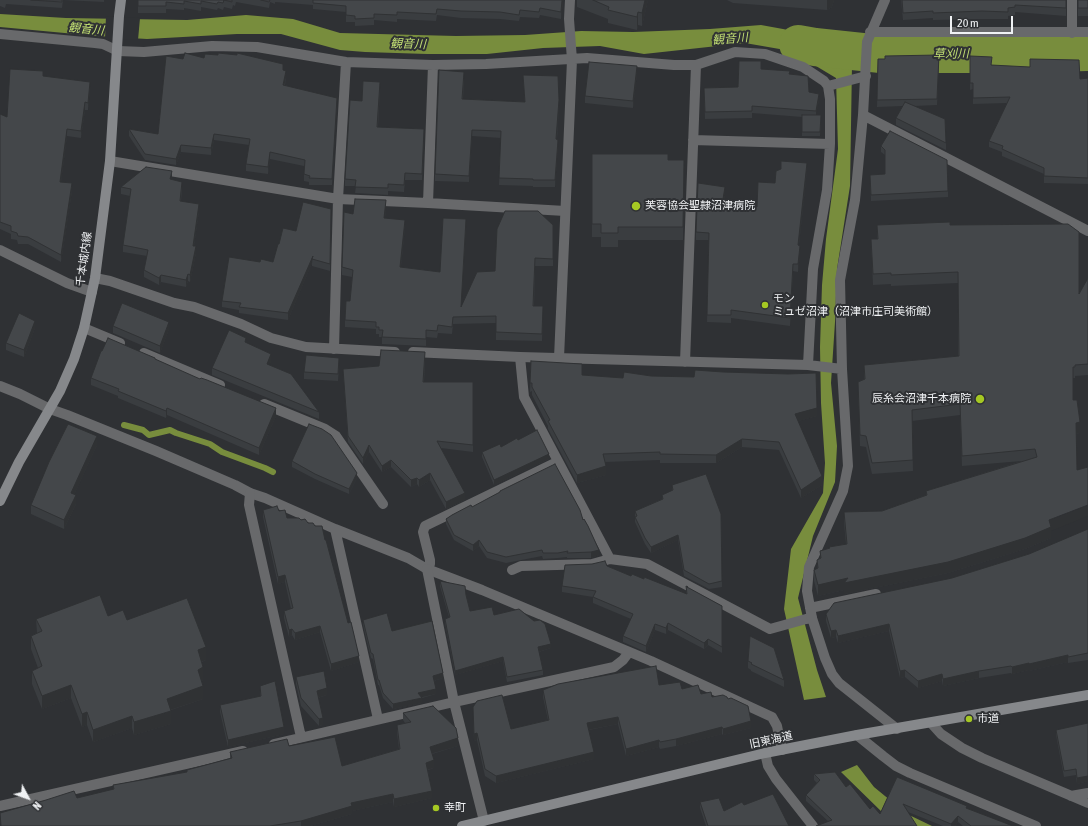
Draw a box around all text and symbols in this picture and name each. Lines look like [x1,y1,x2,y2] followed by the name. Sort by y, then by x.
[952,8,1015,34] scale bar
[957,16,979,30] text: 20 m
[67,20,105,38] water label: 観音川
[711,30,749,48] water label: 観音川
[390,36,426,52] water label: 観音川
[933,46,969,62] water label: 草刈川
[645,199,755,213] place label: 芙蓉協会聖隷沼津病院
[630,200,642,212] marker: 芙蓉協会聖隷沼津病院
[74,231,94,287] street label: 千本城内線
[773,292,938,318] place label: モン ミュゼ沼津（沼津市庄司美術館）
[760,300,770,310] marker: モン ミュゼ沼津（沼津市庄司美術館）
[872,392,971,406] place label: 辰糸会沼津千本病院
[974,393,986,405] marker: 辰糸会沼津千本病院
[977,712,999,726] place label: 市道
[964,714,974,724] marker: 市道
[748,729,794,751] street label: 旧東海道
[8,778,48,818] north arrow
[30,799,44,812] text: N
[444,801,466,815] place label: 幸町
[431,803,441,813] marker: 幸町

